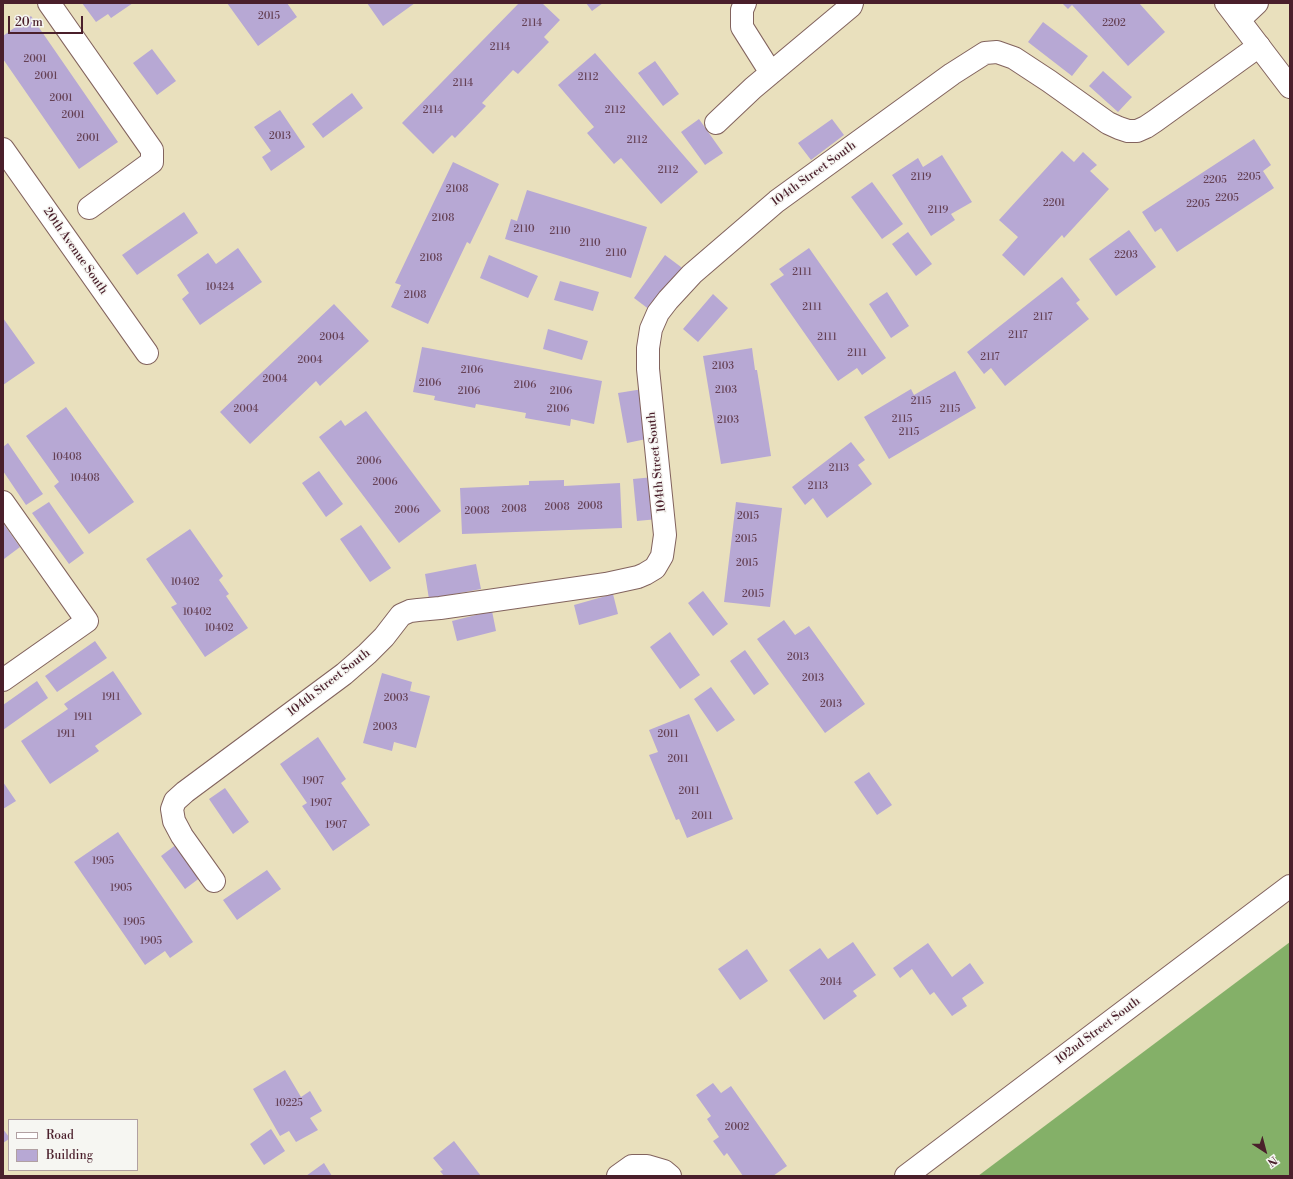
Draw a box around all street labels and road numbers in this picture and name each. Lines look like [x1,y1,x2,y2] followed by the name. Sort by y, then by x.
[769,138,859,210] street label: 104th Street South
[40,205,110,297] street label: 20th Avenue South
[645,411,669,513] street label: 104th Street South
[285,646,373,720] street label: 104th Street South
[1053,994,1143,1068] street label: 102nd Street South

